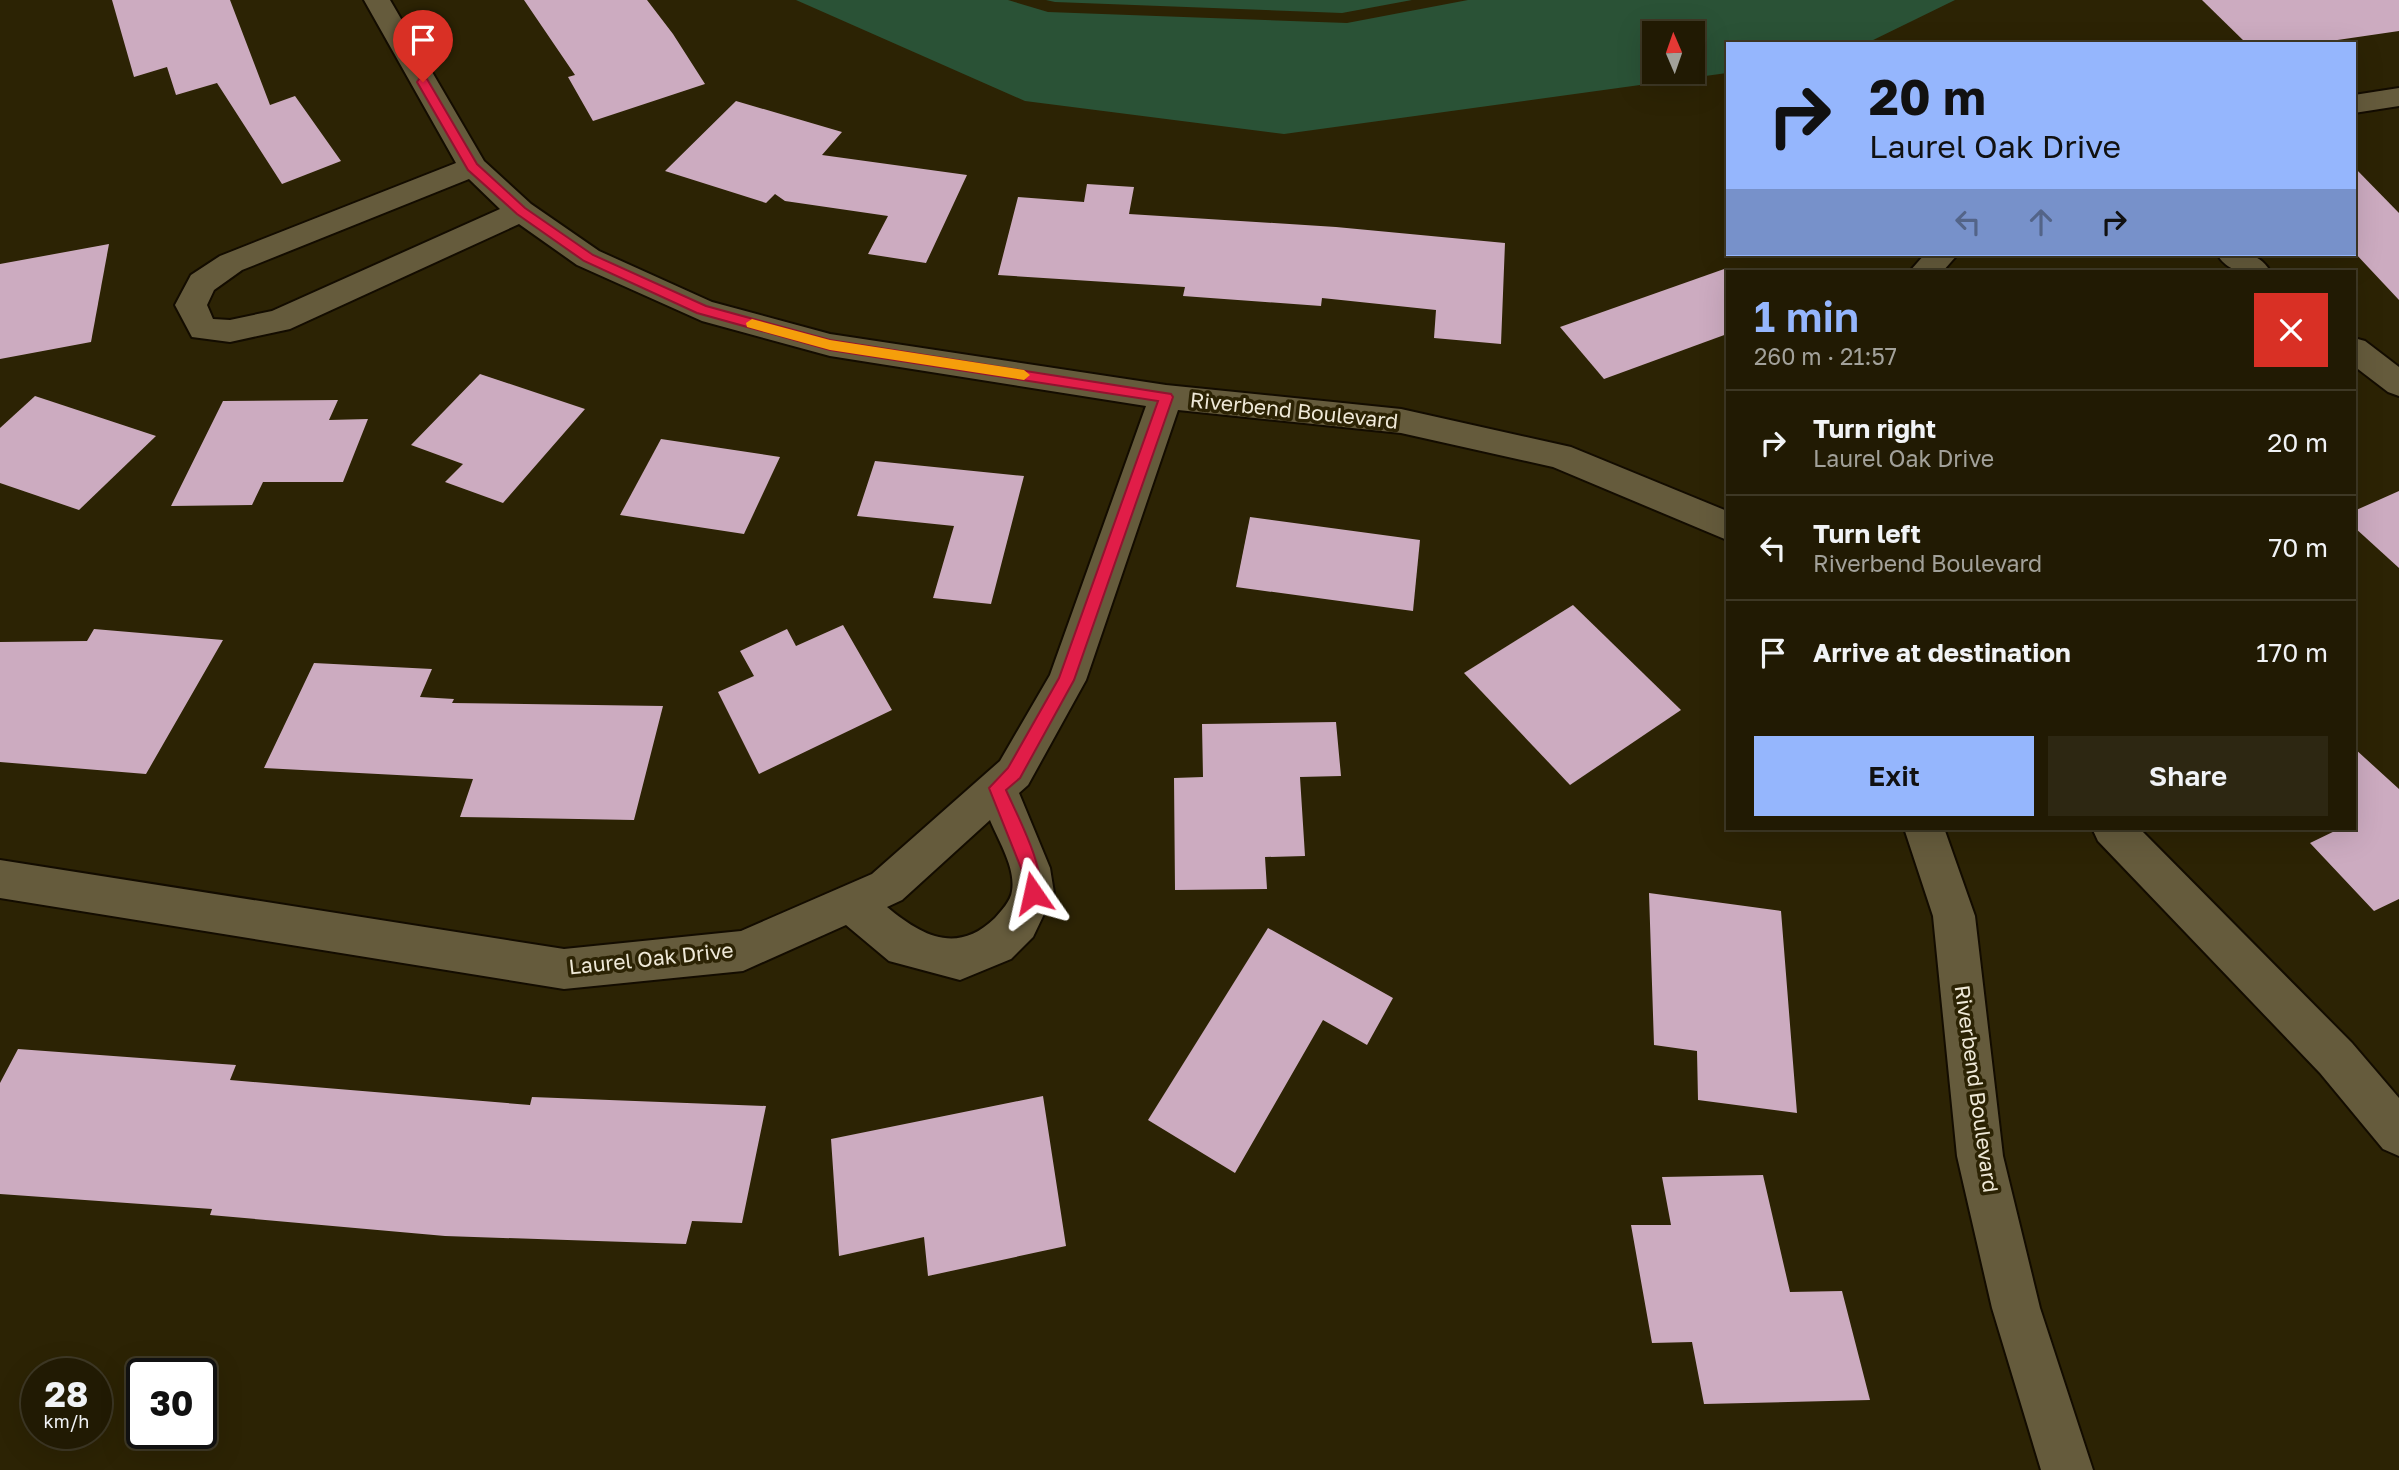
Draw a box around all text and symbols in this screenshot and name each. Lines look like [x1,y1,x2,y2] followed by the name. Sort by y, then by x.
[393,10,453,82] pin
[404,21,442,59] icon: arrive
[1642,21,1704,84] north arrow
[1642,21,1705,84] map controls
[1869,67,1986,126] text: 20 m
[1754,70,1845,161] icon: right
[1869,127,2121,165] text: Laurel Oak Drive
[1949,203,1987,241] icon: left
[2022,203,2060,241] icon: ahead
[2095,203,2133,241] icon: right
[1754,291,1859,341] text: 1 min
[2254,293,2328,367] button: close
[1754,342,1897,370] text: 260 m · 21:57
[1189,386,1400,434] street label: Riverbend Boulevard
[1813,413,1936,444] text: Turn right
[1754,424,1792,462] icon: right
[2267,427,2328,458] text: 20 m
[1813,444,1994,472] text: Laurel Oak Drive
[1813,518,1921,549] text: Turn left
[1754,529,1792,567] icon: left
[2269,532,2328,563] text: 70 m
[1813,549,2042,577] text: Riverbend Boulevard
[1754,634,1792,672] icon: arrive
[1813,637,2071,668] text: Arrive at destination
[2256,637,2328,668] text: 170 m
[1754,736,2034,816] button: Exit
[2048,736,2328,816] button: Share
[996,856,1070,930] position arrow
[567,936,735,980] street label: Laurel Oak Drive
[1950,983,2004,1194] street label: Riverbend Boulevard
[126,1358,217,1449] speed limit sign: 30
[45,1373,88,1415] text: 28
[44,1410,89,1432] text: km/h

